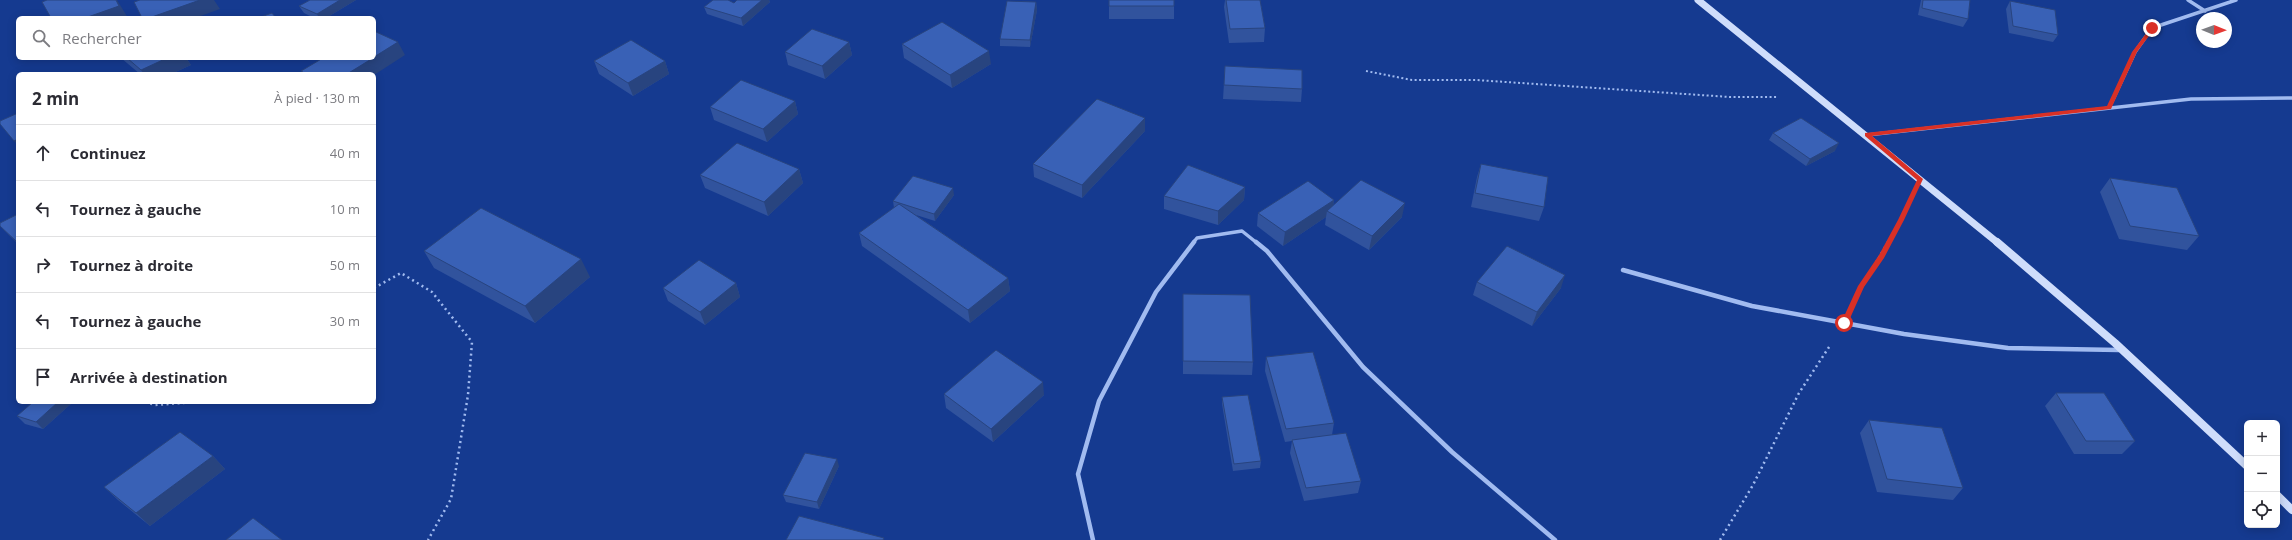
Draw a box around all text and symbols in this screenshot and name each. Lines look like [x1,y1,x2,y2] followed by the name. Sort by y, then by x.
[2196,12,2232,48] north arrow
[16,16,376,60] search box
[2143,19,2161,37] route end
[30,27,52,49] icon: search
[62,28,142,48] text: Rechercher
[32,87,79,110] text: 2 min
[274,89,360,107] text: À pied · 130 m
[32,142,54,164] icon: ahead
[70,143,146,163] text: Continuez
[330,144,360,162] text: 40 m
[32,198,54,220] icon: left
[70,199,201,219] text: Tournez à gauche
[330,200,360,218] text: 10 m
[32,254,54,276] icon: right
[70,255,193,275] text: Tournez à droite
[330,256,360,274] text: 50 m
[32,310,54,332] icon: left
[70,311,201,331] text: Tournez à gauche
[330,312,360,330] text: 30 m
[1835,314,1853,332] route start
[32,366,54,388] icon: arrive
[70,367,228,387] text: Arrivée à destination
[2244,420,2280,528] map controls
[2244,420,2280,456] button: +
[2244,456,2280,492] button: −
[2244,492,2280,528] button: locate

